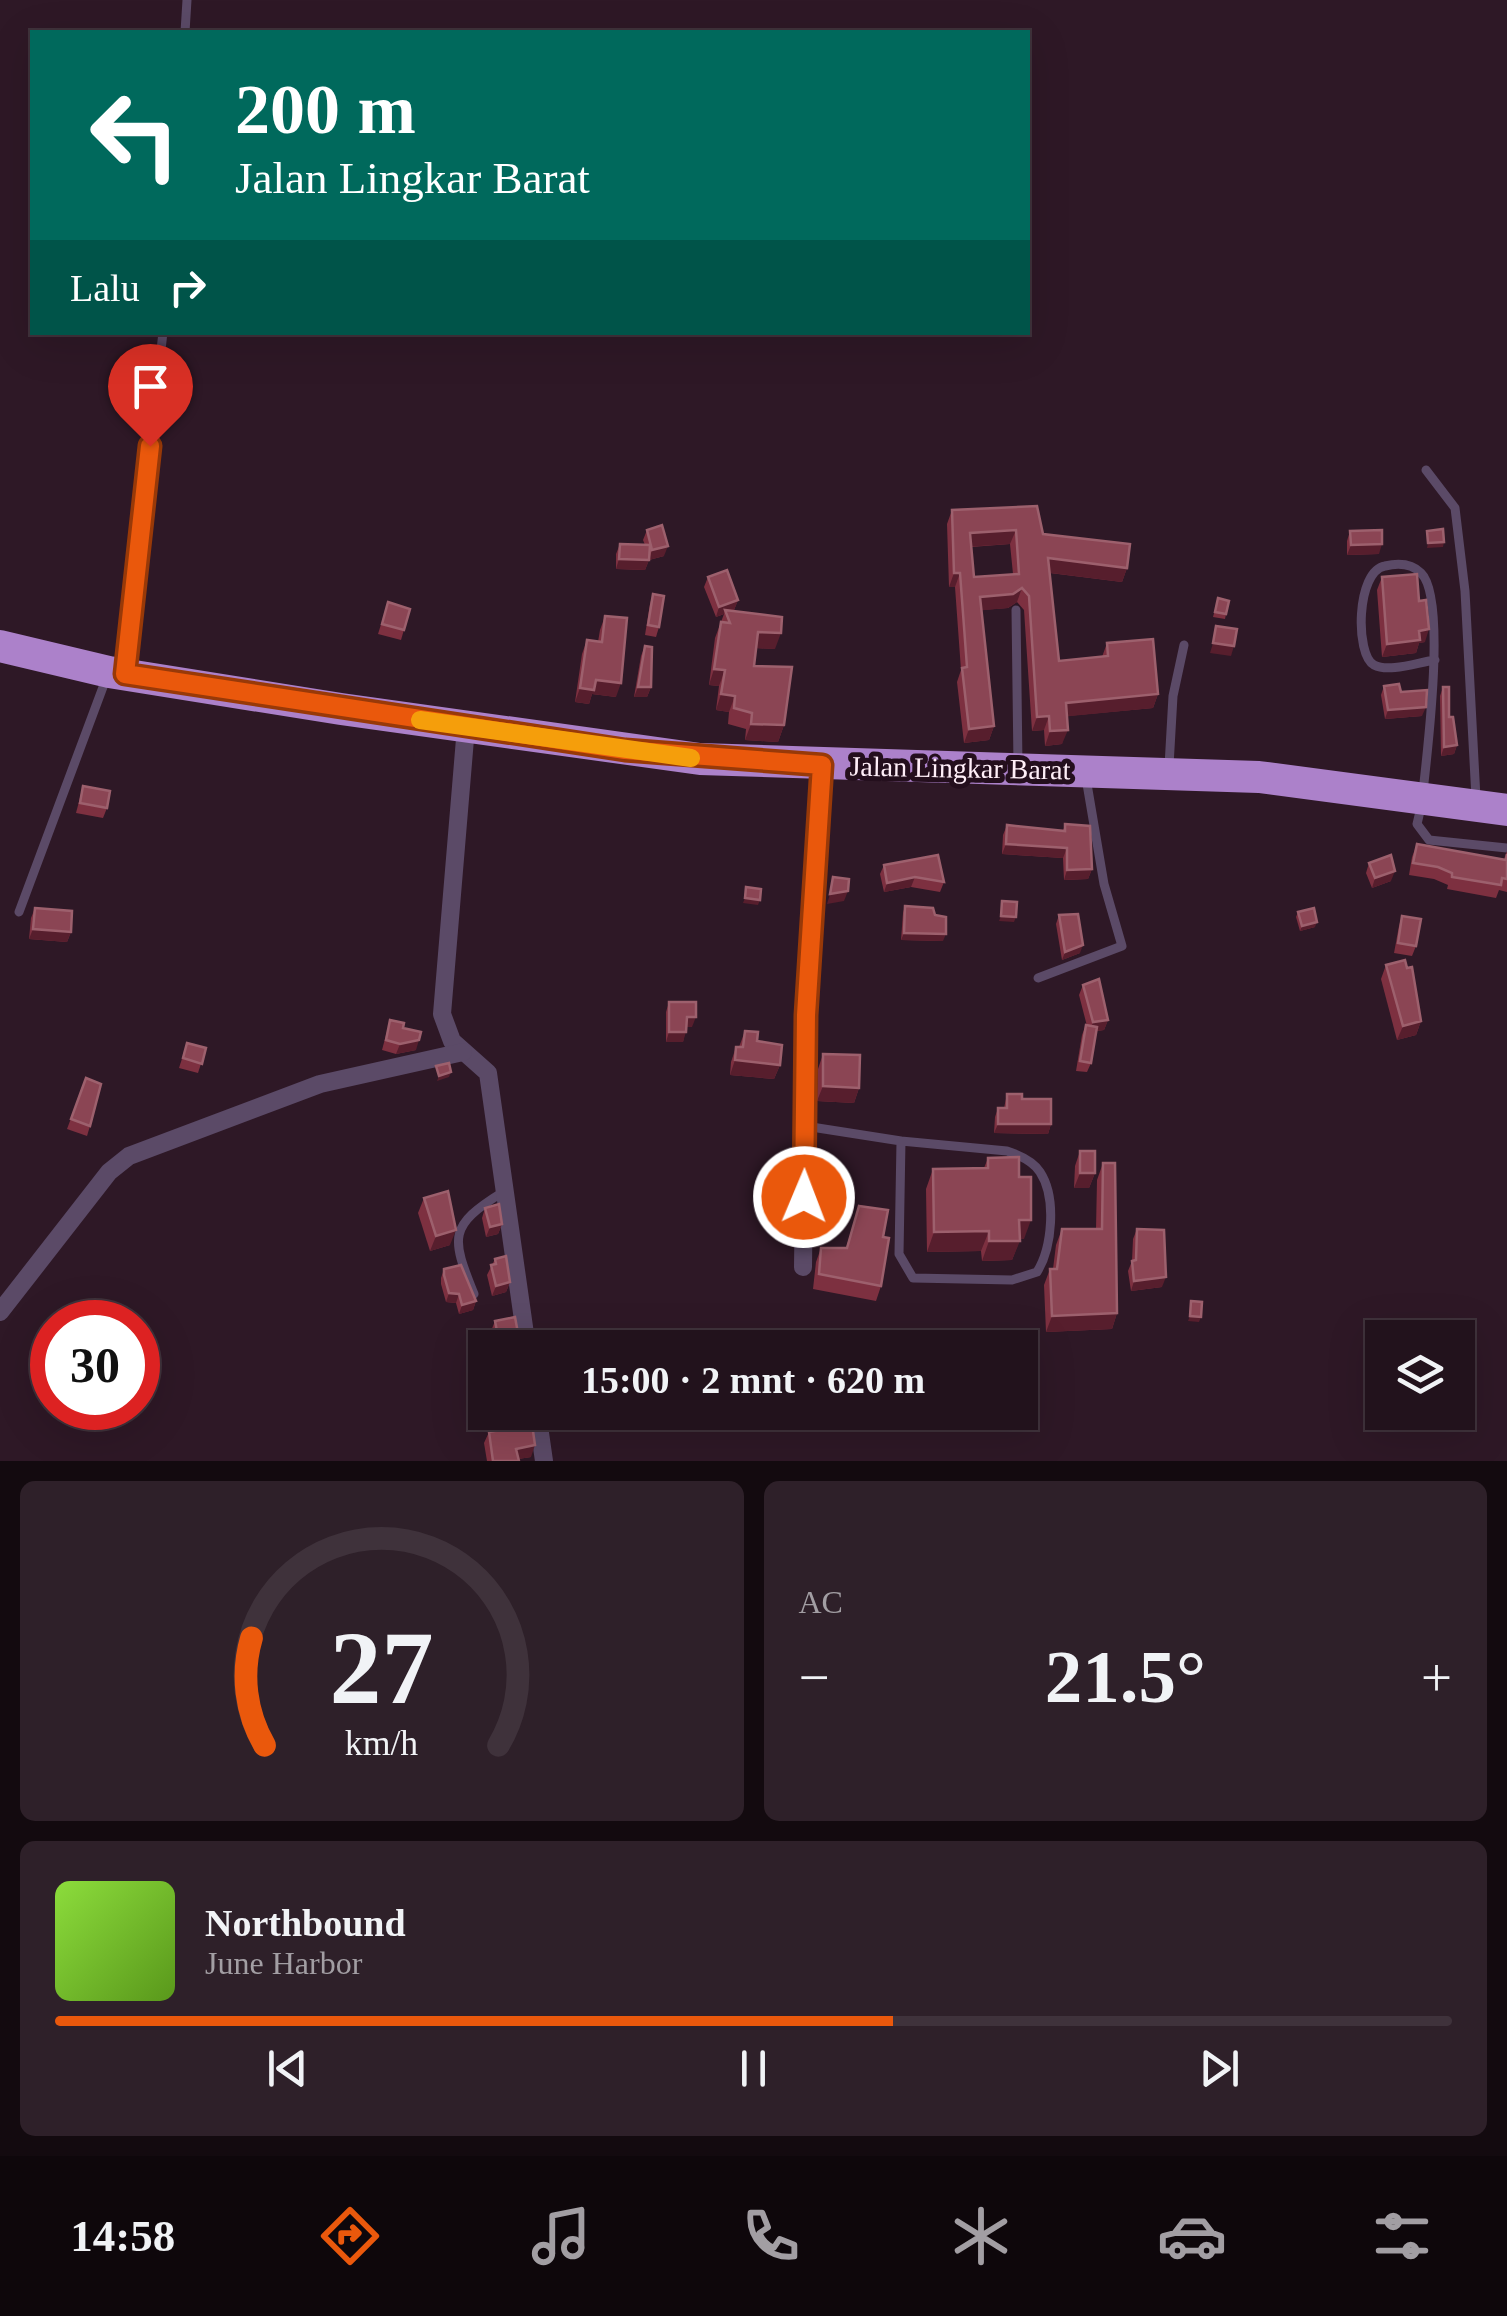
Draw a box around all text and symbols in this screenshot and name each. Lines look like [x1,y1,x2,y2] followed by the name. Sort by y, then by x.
[70,70,200,200] icon: left
[235,71,416,148] text: 200 m
[235,153,590,203] text: Jalan Lingkar Barat
[160,260,215,315] icon: right
[70,267,140,309] text: Lalu
[108,344,193,447] pin
[123,359,178,414] icon: arrive
[849,751,1071,785] street label: Jalan Lingkar Barat
[752,1145,856,1249] position arrow
[30,1300,160,1430] speed limit sign: 30
[1365,1320,1475,1430] map controls
[1365,1320,1475,1430] button: layers
[581,1359,925,1401] text: 15:00 · 2 mnt · 620 m
[799,1584,843,1620] text: AC
[330,1610,434,1725] text: 27
[1045,1635,1206,1718] text: 21.5°
[799,1647,830,1708] text: −
[1421,1647,1452,1708] text: +
[345,1723,419,1763] text: km/h
[205,1902,406,1944] text: Northbound
[205,1945,362,1981] text: June Harbor
[260,2041,315,2096] icon: previous
[726,2041,781,2096] icon: pause
[1192,2041,1247,2096] icon: next
[315,2201,385,2271] icon: directions
[526,2201,596,2271] icon: music
[736,2201,806,2271] icon: phone
[946,2201,1016,2271] icon: climate
[1157,2201,1227,2271] icon: car
[1367,2201,1437,2271] icon: filters
[70,2211,175,2261] text: 14:58

